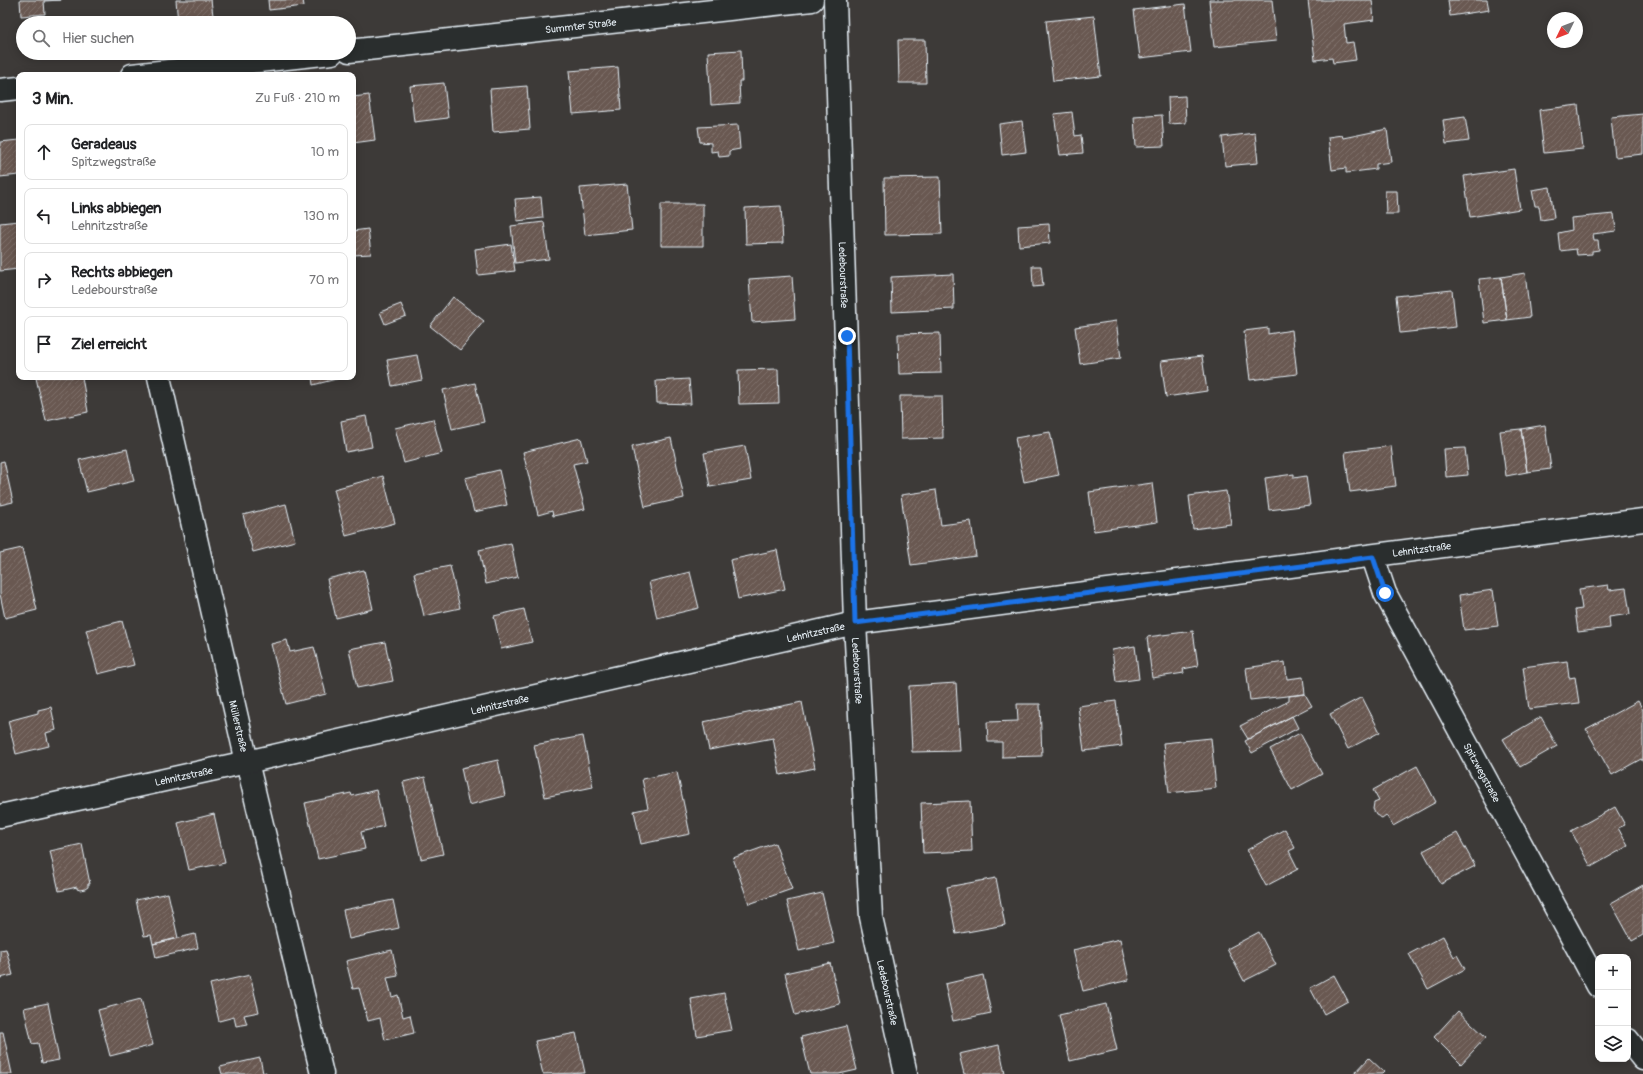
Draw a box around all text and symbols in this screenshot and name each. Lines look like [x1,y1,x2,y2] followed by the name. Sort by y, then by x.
[1547,12,1583,48] north arrow
[16,16,356,60] search box
[544,17,617,36] street label: Summter Straße
[30,27,52,49] icon: search
[62,29,134,48] text: Hier suchen
[32,88,74,109] text: 3 Min.
[255,90,340,106] text: Zu Fuß · 210 m
[71,135,137,154] text: Geradeaus
[33,141,55,163] icon: ahead
[311,144,339,160] text: 10 m
[71,154,156,170] text: Spitzwegstraße
[71,199,162,218] text: Links abbiegen
[33,205,55,227] icon: left
[303,208,339,224] text: 130 m
[71,218,148,234] text: Lehnitzstraße
[836,241,850,308] street label: Ledebourstraße
[71,263,173,282] text: Rechts abbiegen
[33,269,55,291] icon: right
[309,272,339,288] text: 70 m
[71,282,157,298] text: Ledebourstraße
[838,327,856,345] route end
[33,333,55,355] icon: arrive
[71,335,147,354] text: Ziel erreicht
[1392,540,1452,560] street label: Lehnitzstraße
[1376,584,1394,602] route start
[786,621,846,645] street label: Lehnitzstraße
[849,637,864,704] street label: Ledebourstraße
[470,693,530,718] street label: Lehnitzstraße
[226,699,250,753] street label: Müllerstraße
[1460,741,1502,805] street label: Spitzwegstraße
[154,765,214,789] street label: Lehnitzstraße
[1595,954,1631,1062] map controls
[1595,954,1631,990] button: +
[874,959,900,1026] street label: Ledebourstraße
[1595,990,1631,1026] button: −
[1595,1026,1631,1062] button: layers

